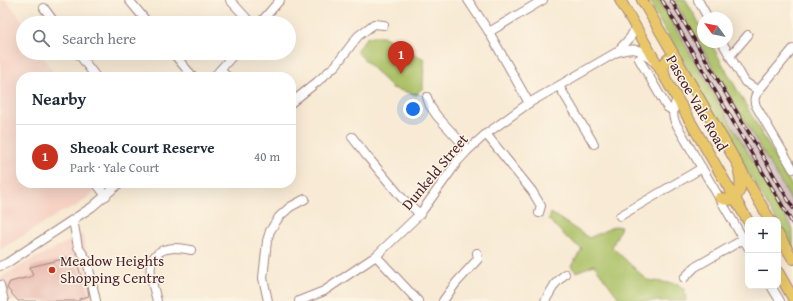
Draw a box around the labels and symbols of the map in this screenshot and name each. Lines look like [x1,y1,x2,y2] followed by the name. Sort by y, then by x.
[697,12,733,48] north arrow
[388,41,414,74] pin: 1
[661,51,733,155] street label: Pascoe Vale Road
[403,99,423,119] your location
[397,129,473,214] street label: Dunkeld Street
[60,250,165,288] place label: Meadow Heights Shopping Centre
[47,265,57,275] marker: Meadow Heights Shopping Centre

